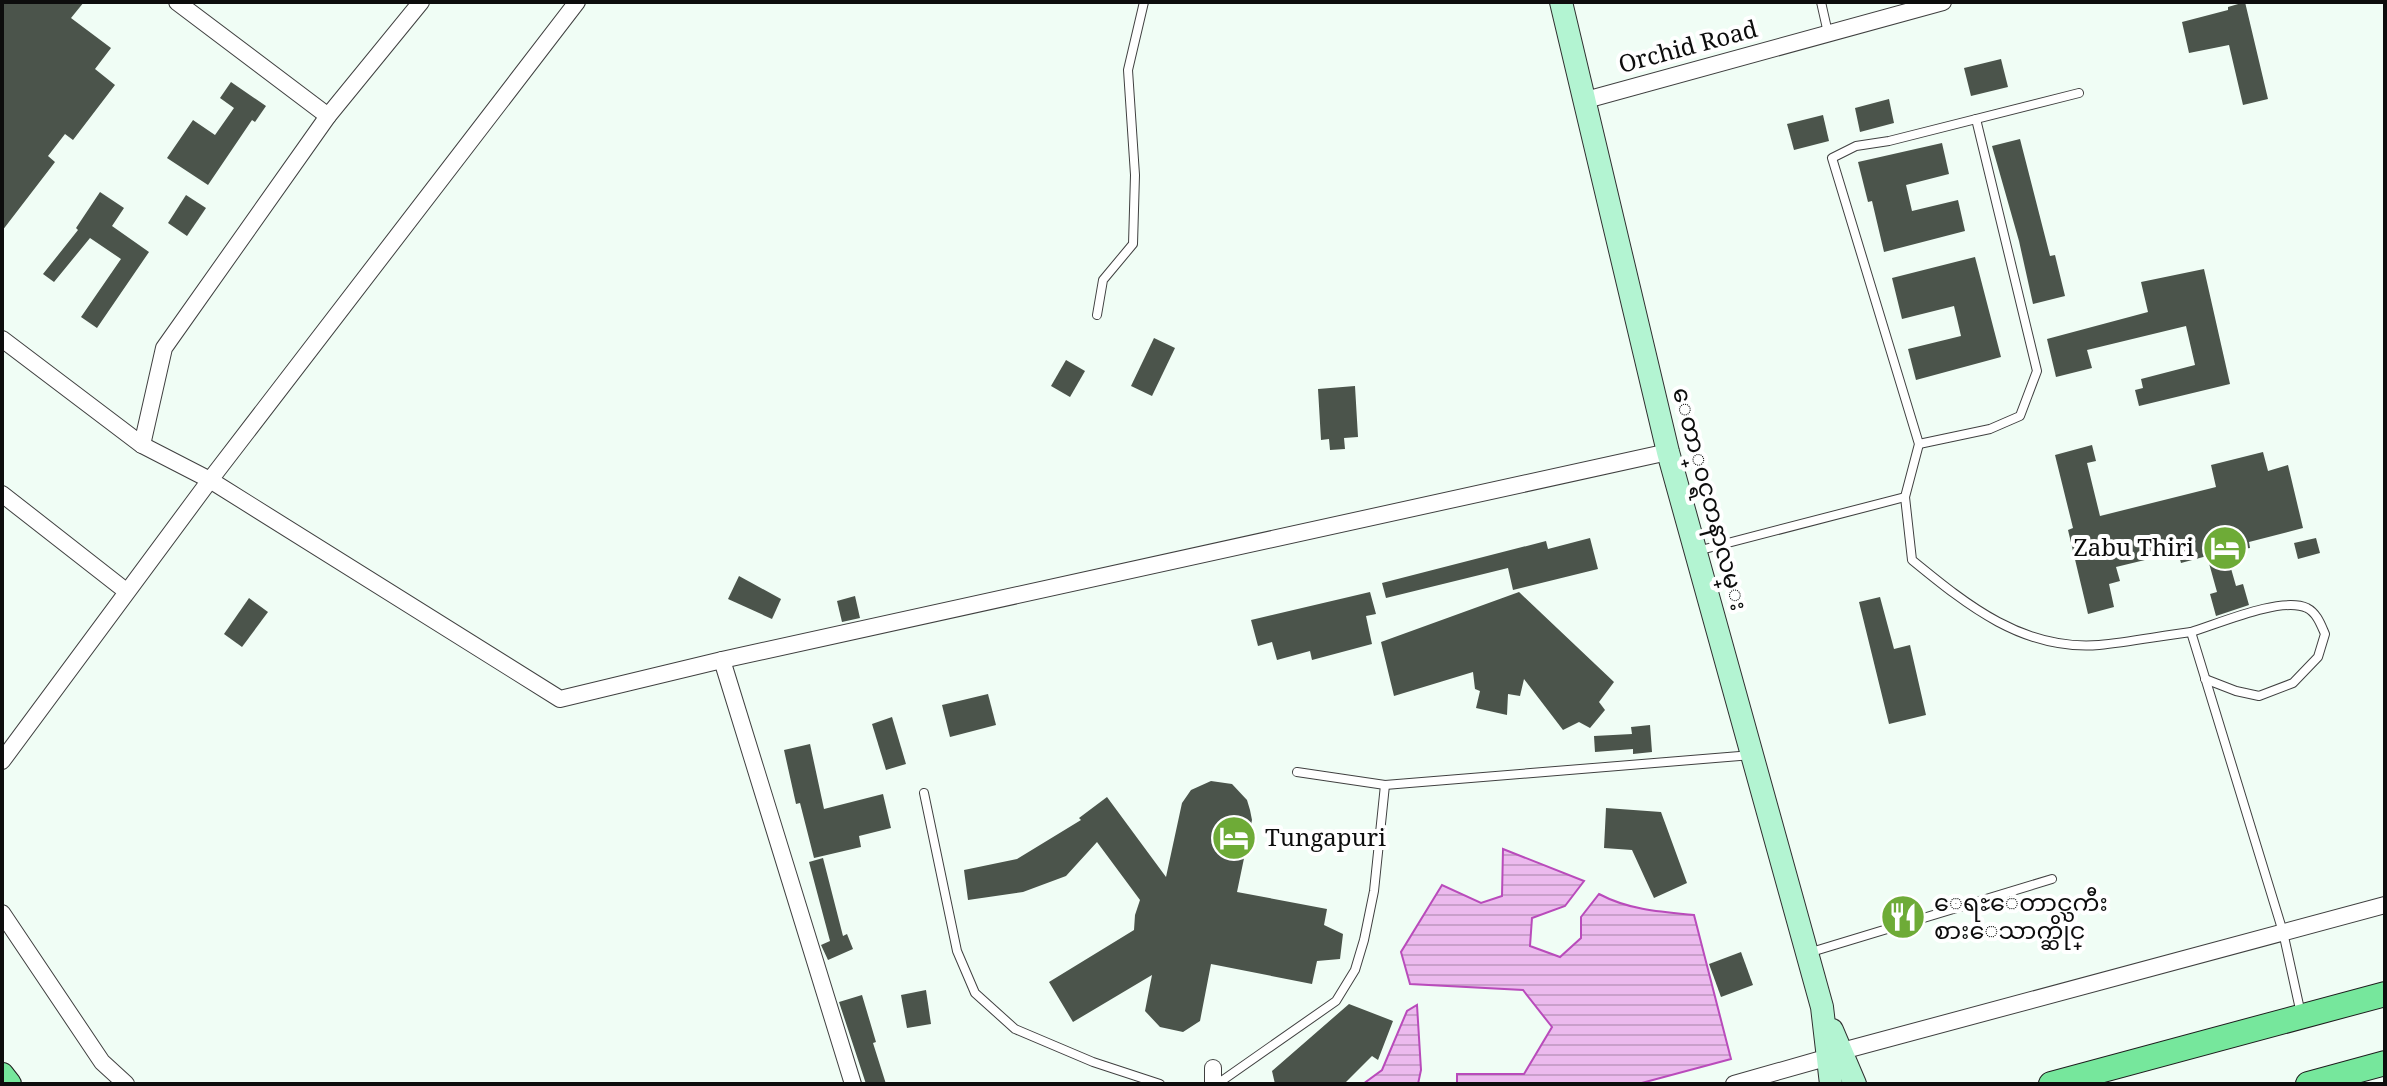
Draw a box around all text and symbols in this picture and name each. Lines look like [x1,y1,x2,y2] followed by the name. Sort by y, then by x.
[1614,11,1761,80] street label: Orchid Road
[1661,383,1757,615] street label: ေတာ္၀င္ရတနာလမ္း
[2201,524,2249,572] hotel icon: Zabu Thiri
[2073,530,2194,563] place label: Zabu Thiri
[1210,814,1258,862] hotel icon: Tungapuri
[1265,820,1386,853] place label: Tungapuri
[1934,885,2108,950] place label: ေရႊေတာင္ႀကီး စားေသာက္ဆိုင္
[1879,893,1927,941] restaurant icon: ေရႊေတာင္ႀကီး စားေသာက္ဆိုင္

